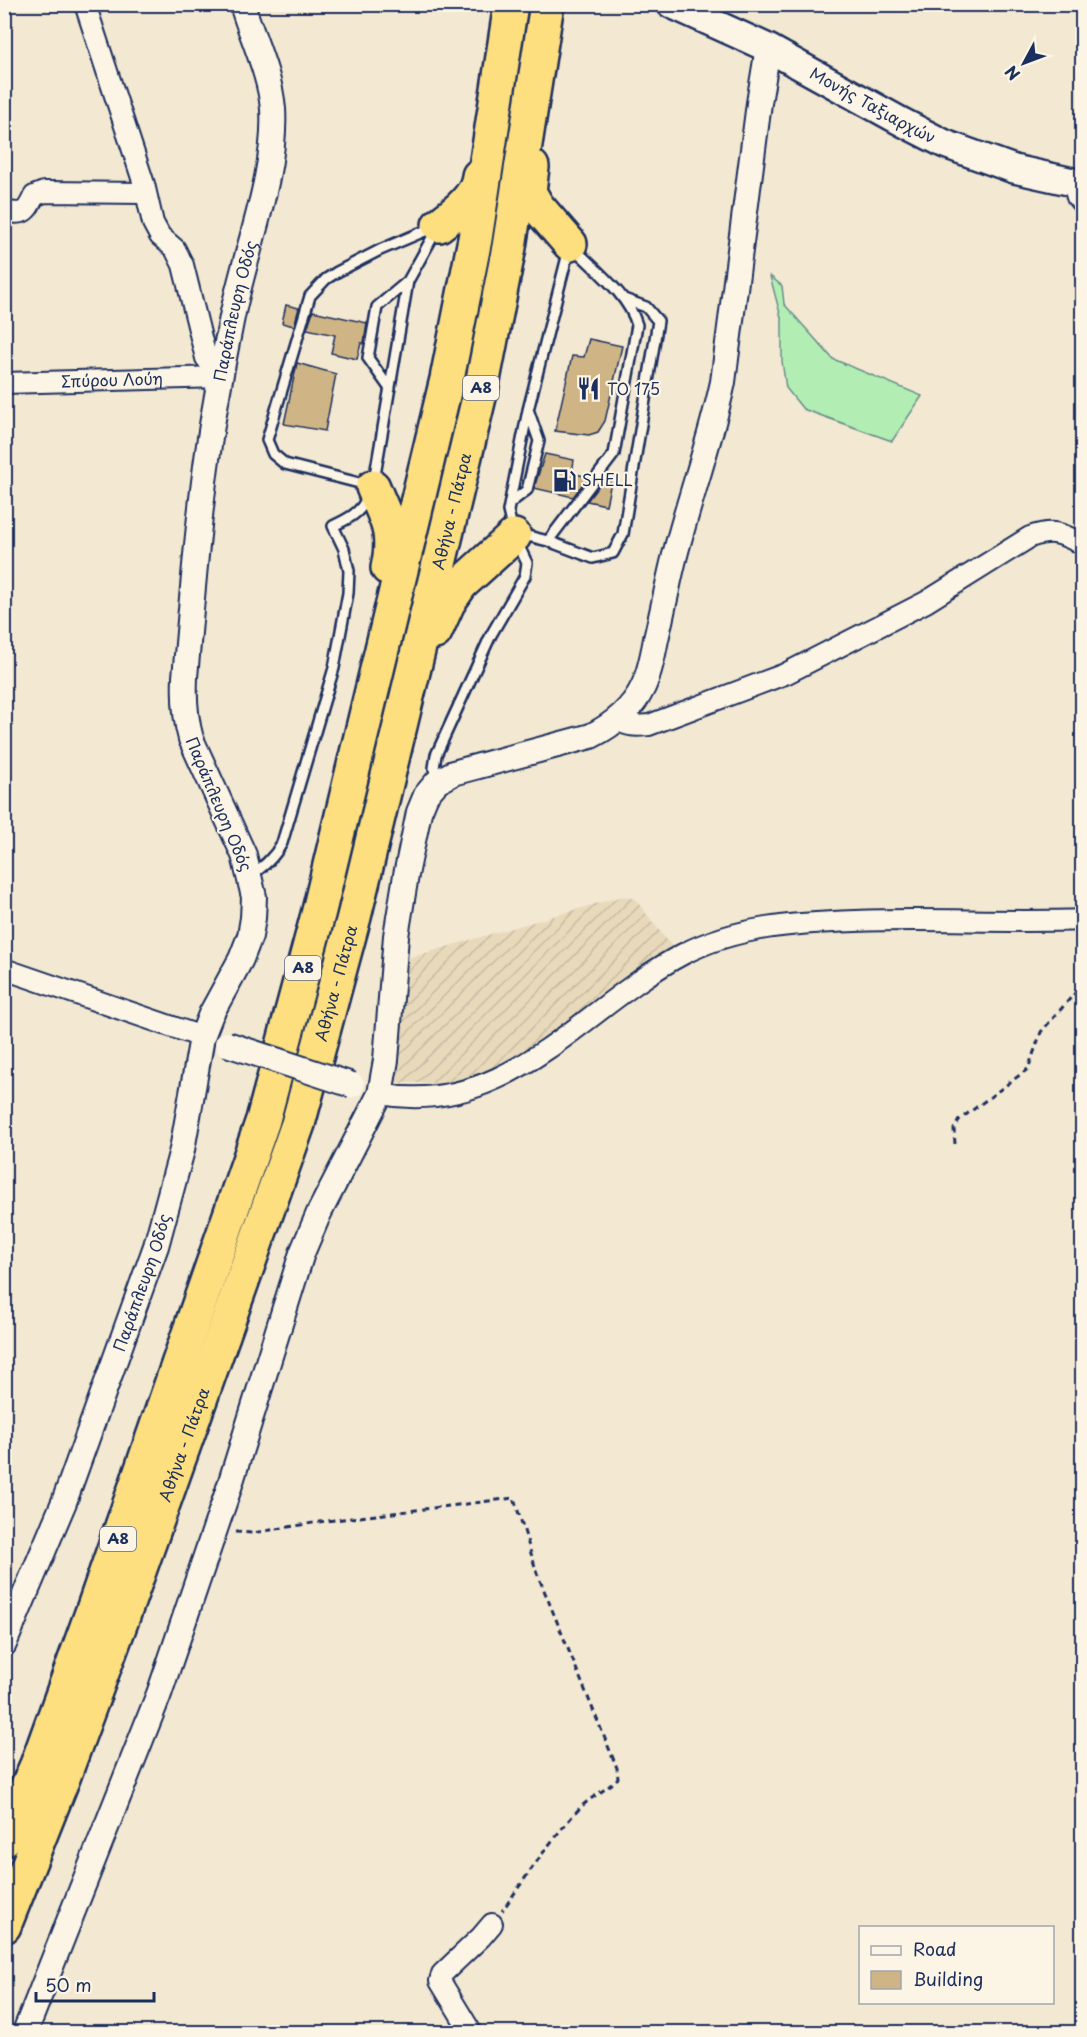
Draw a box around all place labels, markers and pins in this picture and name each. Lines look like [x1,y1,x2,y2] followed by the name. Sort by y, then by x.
[576,376,602,402] restaurant icon: TO 175
[607,376,660,400] place label: TO 175
[551,467,577,493] fuel station icon: SHELL
[582,467,633,491] place label: SHELL

